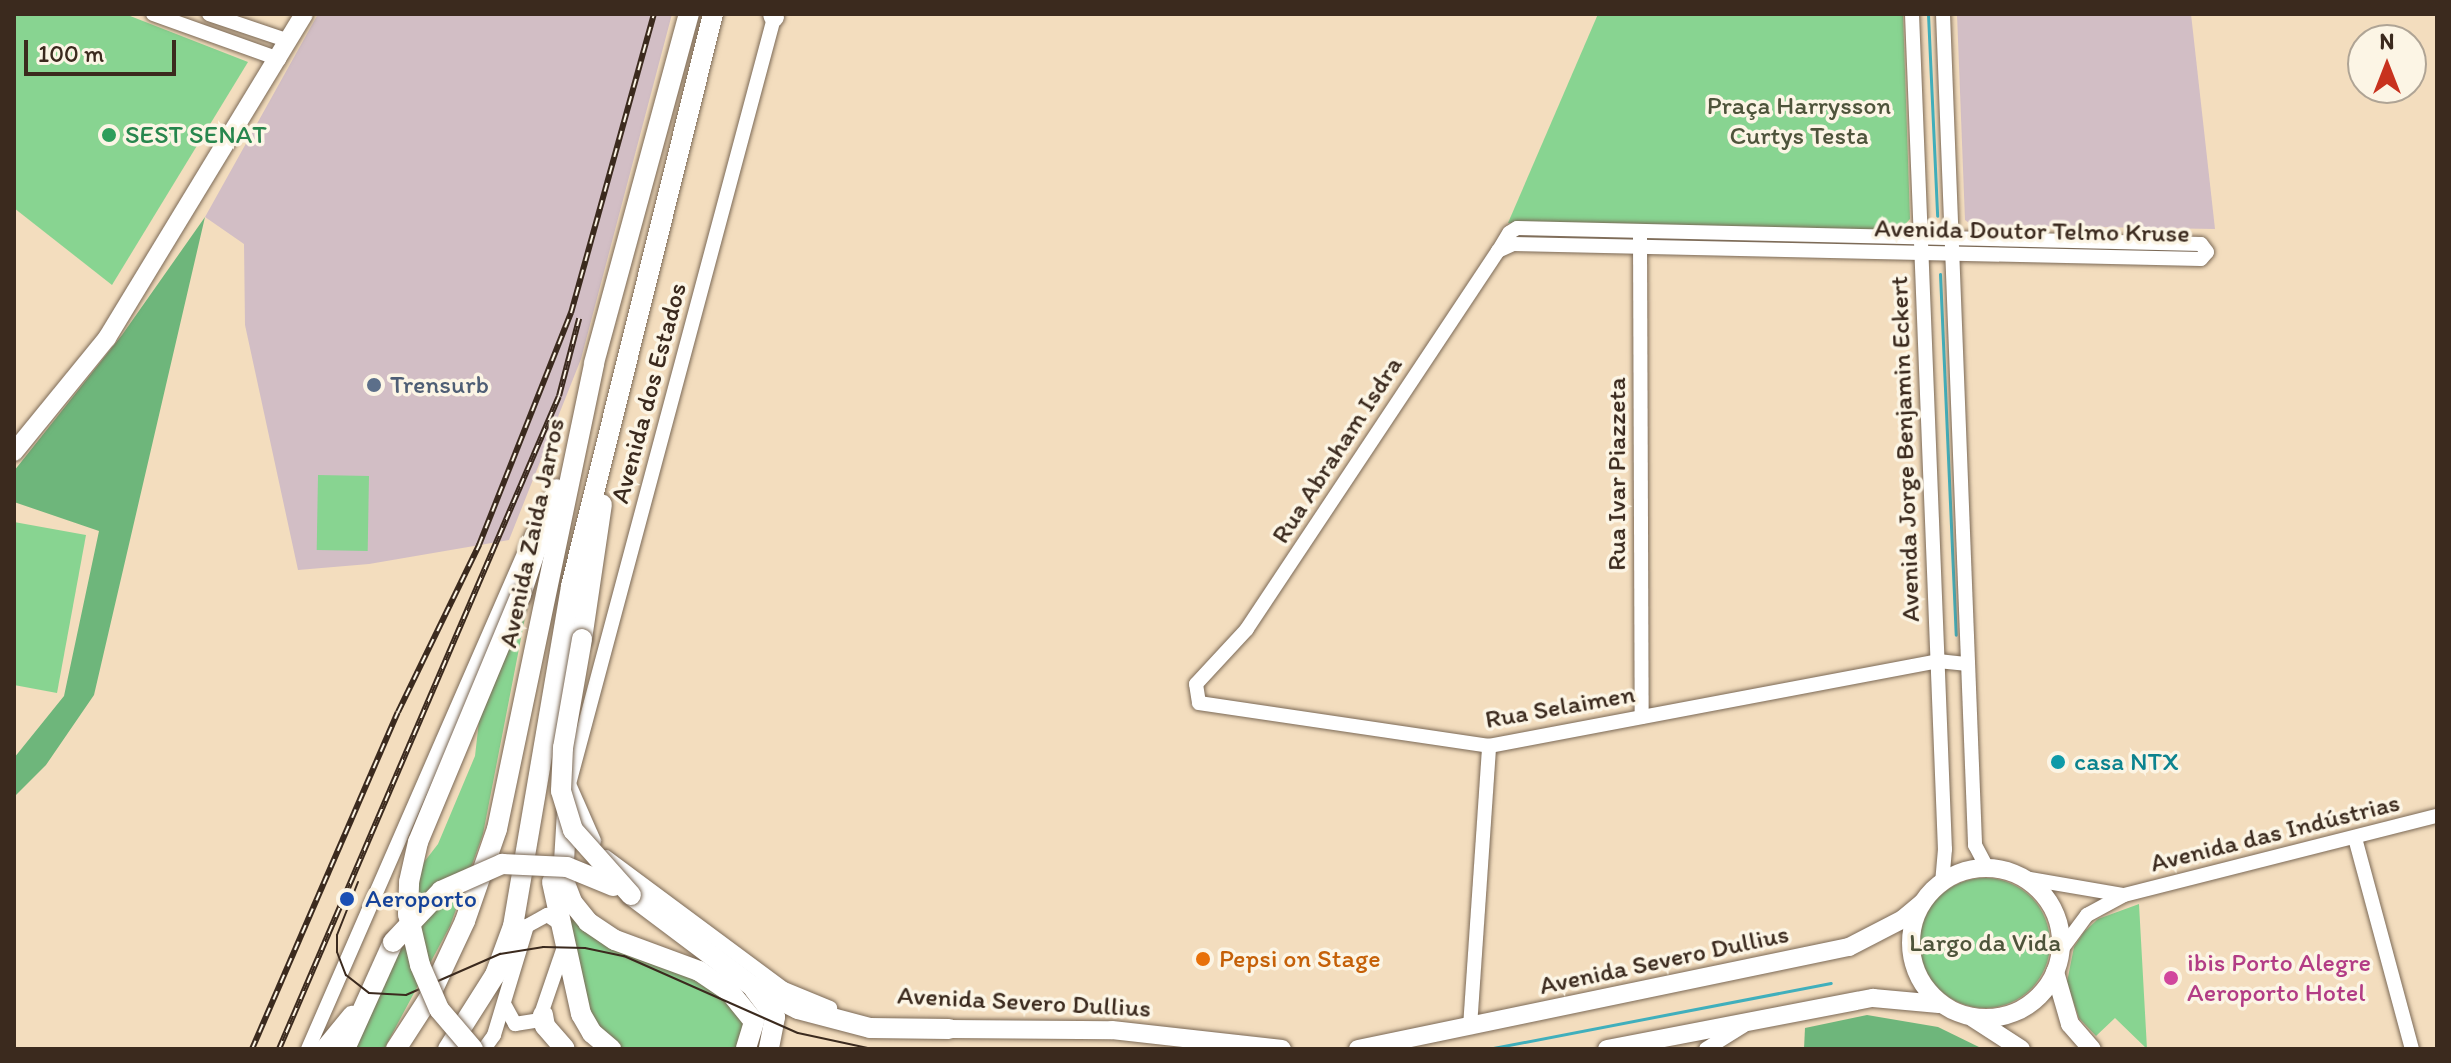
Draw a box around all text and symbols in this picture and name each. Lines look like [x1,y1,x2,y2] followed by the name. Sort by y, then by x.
[28,24,180,74] scale bar
[2347,24,2427,104] north arrow
[2380,28,2394,55] text: N
[38,39,104,68] text: 100 m
[1707,90,1891,152] park label: Praça Harrysson Curtys Testa
[125,119,267,151] place label: SEST SENAT
[100,126,118,144] marker: SEST SENAT
[1874,213,2190,249] street label: Avenida Doutor Telmo Kruse
[1883,275,1927,623] street label: Avenida Jorge Benjamin Eckert
[604,279,694,507] street label: Avenida dos Estados
[1265,351,1409,549] street label: Rua Abraham Isdra
[390,369,489,401] place label: Trensurb
[365,376,383,394] marker: Trensurb
[1601,377,1633,571] street label: Rua Ivar Piazzeta
[492,415,572,651] street label: Avenida Zaida Jarros
[1483,679,1637,735] street label: Rua Selaimen
[2074,746,2179,778] place label: casa NTX
[2049,753,2067,771] marker: casa NTX
[2147,787,2403,879] street label: Avenida das Indústrias
[365,883,477,915] place label: Aeroporto
[336,888,358,910] marker: Aeroporto
[1536,918,1792,1002] street label: Avenida Severo Dullius
[1909,927,2061,959] park label: Largo da Vida
[1219,943,1381,975] place label: Pepsi on Stage
[2187,947,2370,1008] place label: ibis Porto Alegre Aeroporto Hotel
[1194,950,1212,968] marker: Pepsi on Stage
[2162,969,2180,987] marker: ibis Porto Alegre Aeroporto Hotel
[896,980,1152,1024] street label: Avenida Severo Dullius

